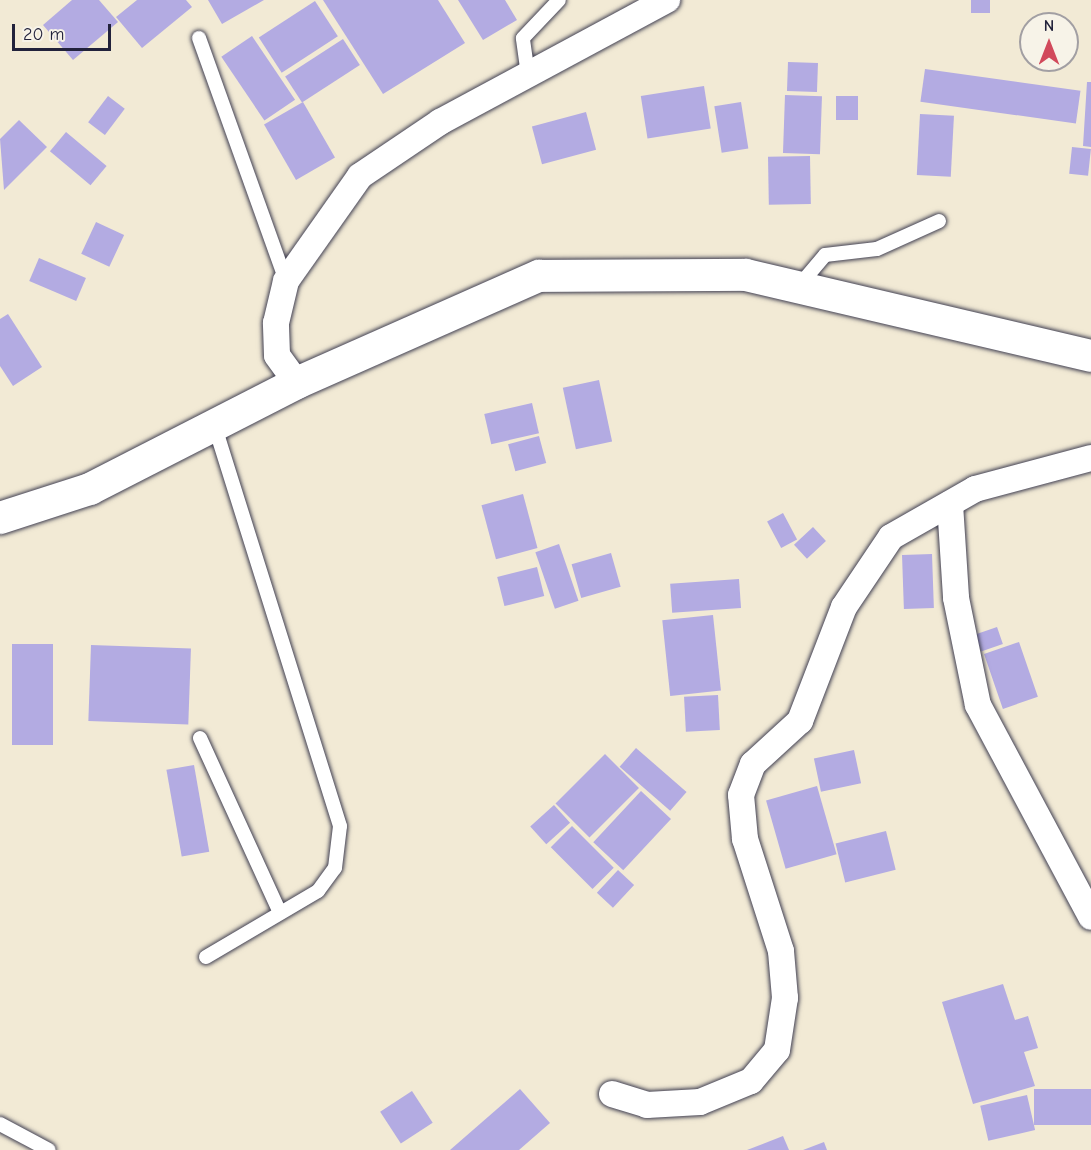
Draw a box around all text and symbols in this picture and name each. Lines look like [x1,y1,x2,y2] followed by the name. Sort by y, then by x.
[15,12,114,50] scale bar
[1019,12,1079,72] north arrow
[1044,17,1054,35] text: N
[23,24,64,45] text: 20 m

